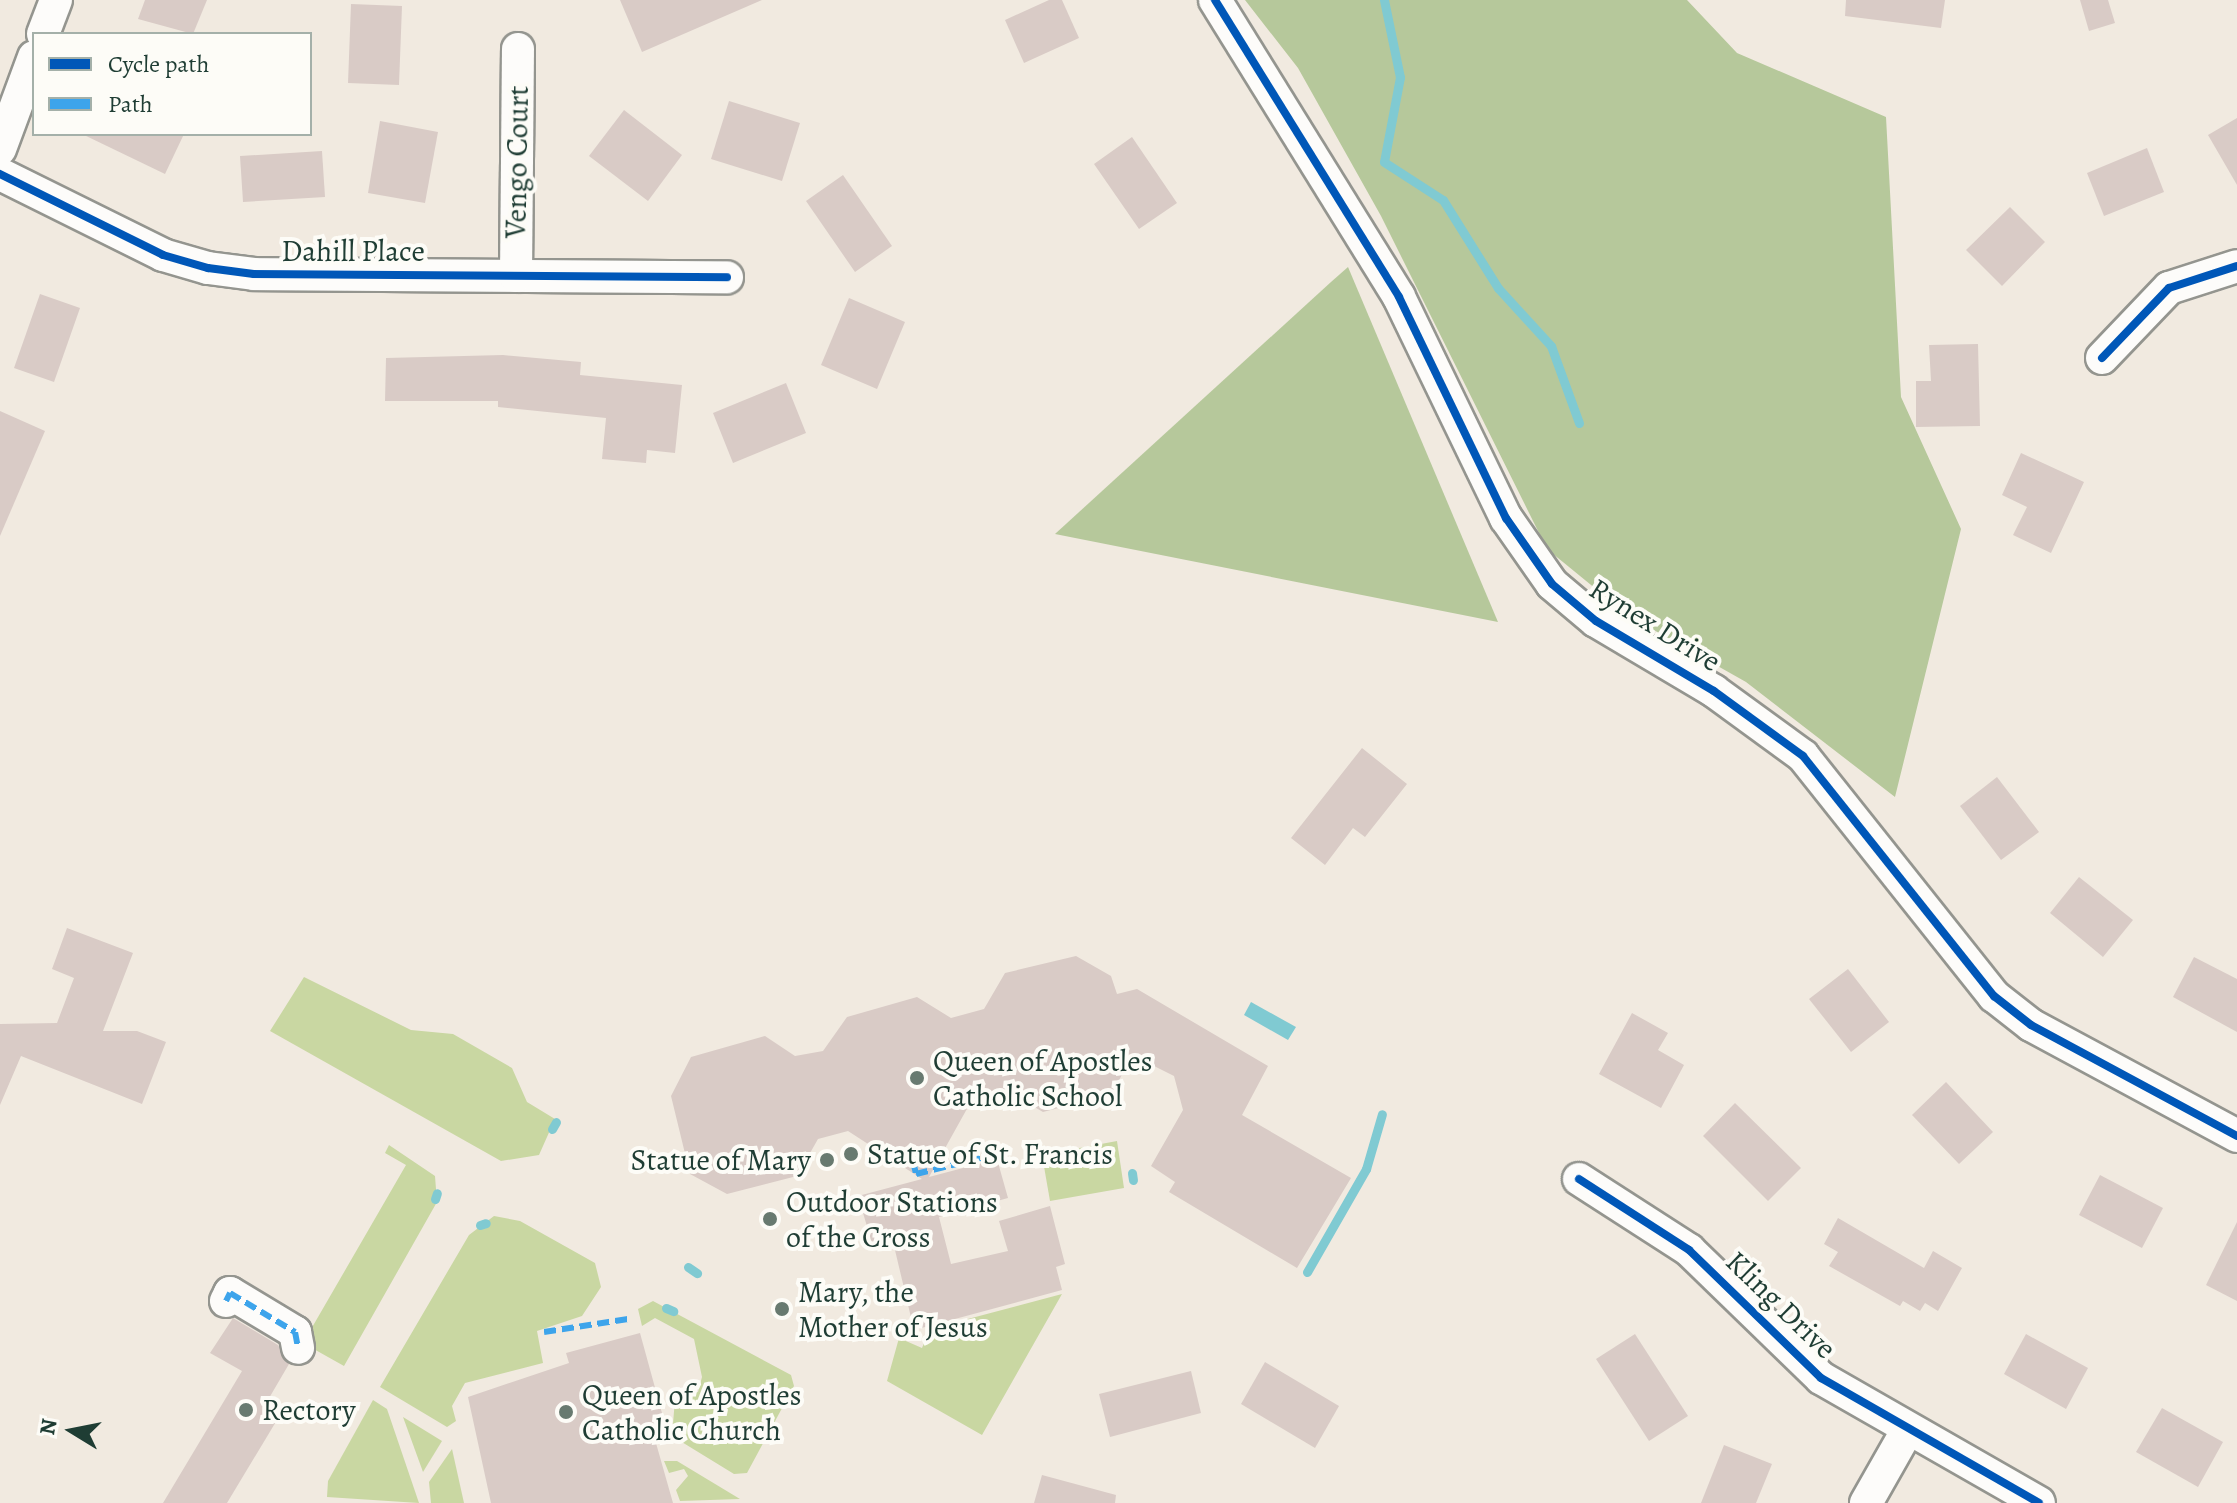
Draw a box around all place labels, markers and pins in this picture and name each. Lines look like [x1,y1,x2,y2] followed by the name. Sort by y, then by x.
[933,1043,1153,1114] place label: Queen of Apostles Catholic School
[908,1069,926,1087] marker: Queen of Apostles Catholic School
[867,1136,1114,1172] place label: Statue of St. Francis
[631,1142,811,1178] place label: Statue of Mary
[842,1145,860,1163] marker: Statue of St. Francis
[818,1151,836,1169] marker: Statue of Mary
[786,1184,998,1254] place label: Outdoor Stations of the Cross
[761,1210,779,1228] marker: Outdoor Stations of the Cross
[798,1274,988,1344] place label: Mary, the Mother of Jesus
[773,1300,791,1318] marker: Mary, the Mother of Jesus
[582,1377,802,1448] place label: Queen of Apostles Catholic Church
[262,1392,356,1428] place label: Rectory
[237,1401,255,1419] marker: Rectory
[557,1403,575,1421] marker: Queen of Apostles Catholic Church

